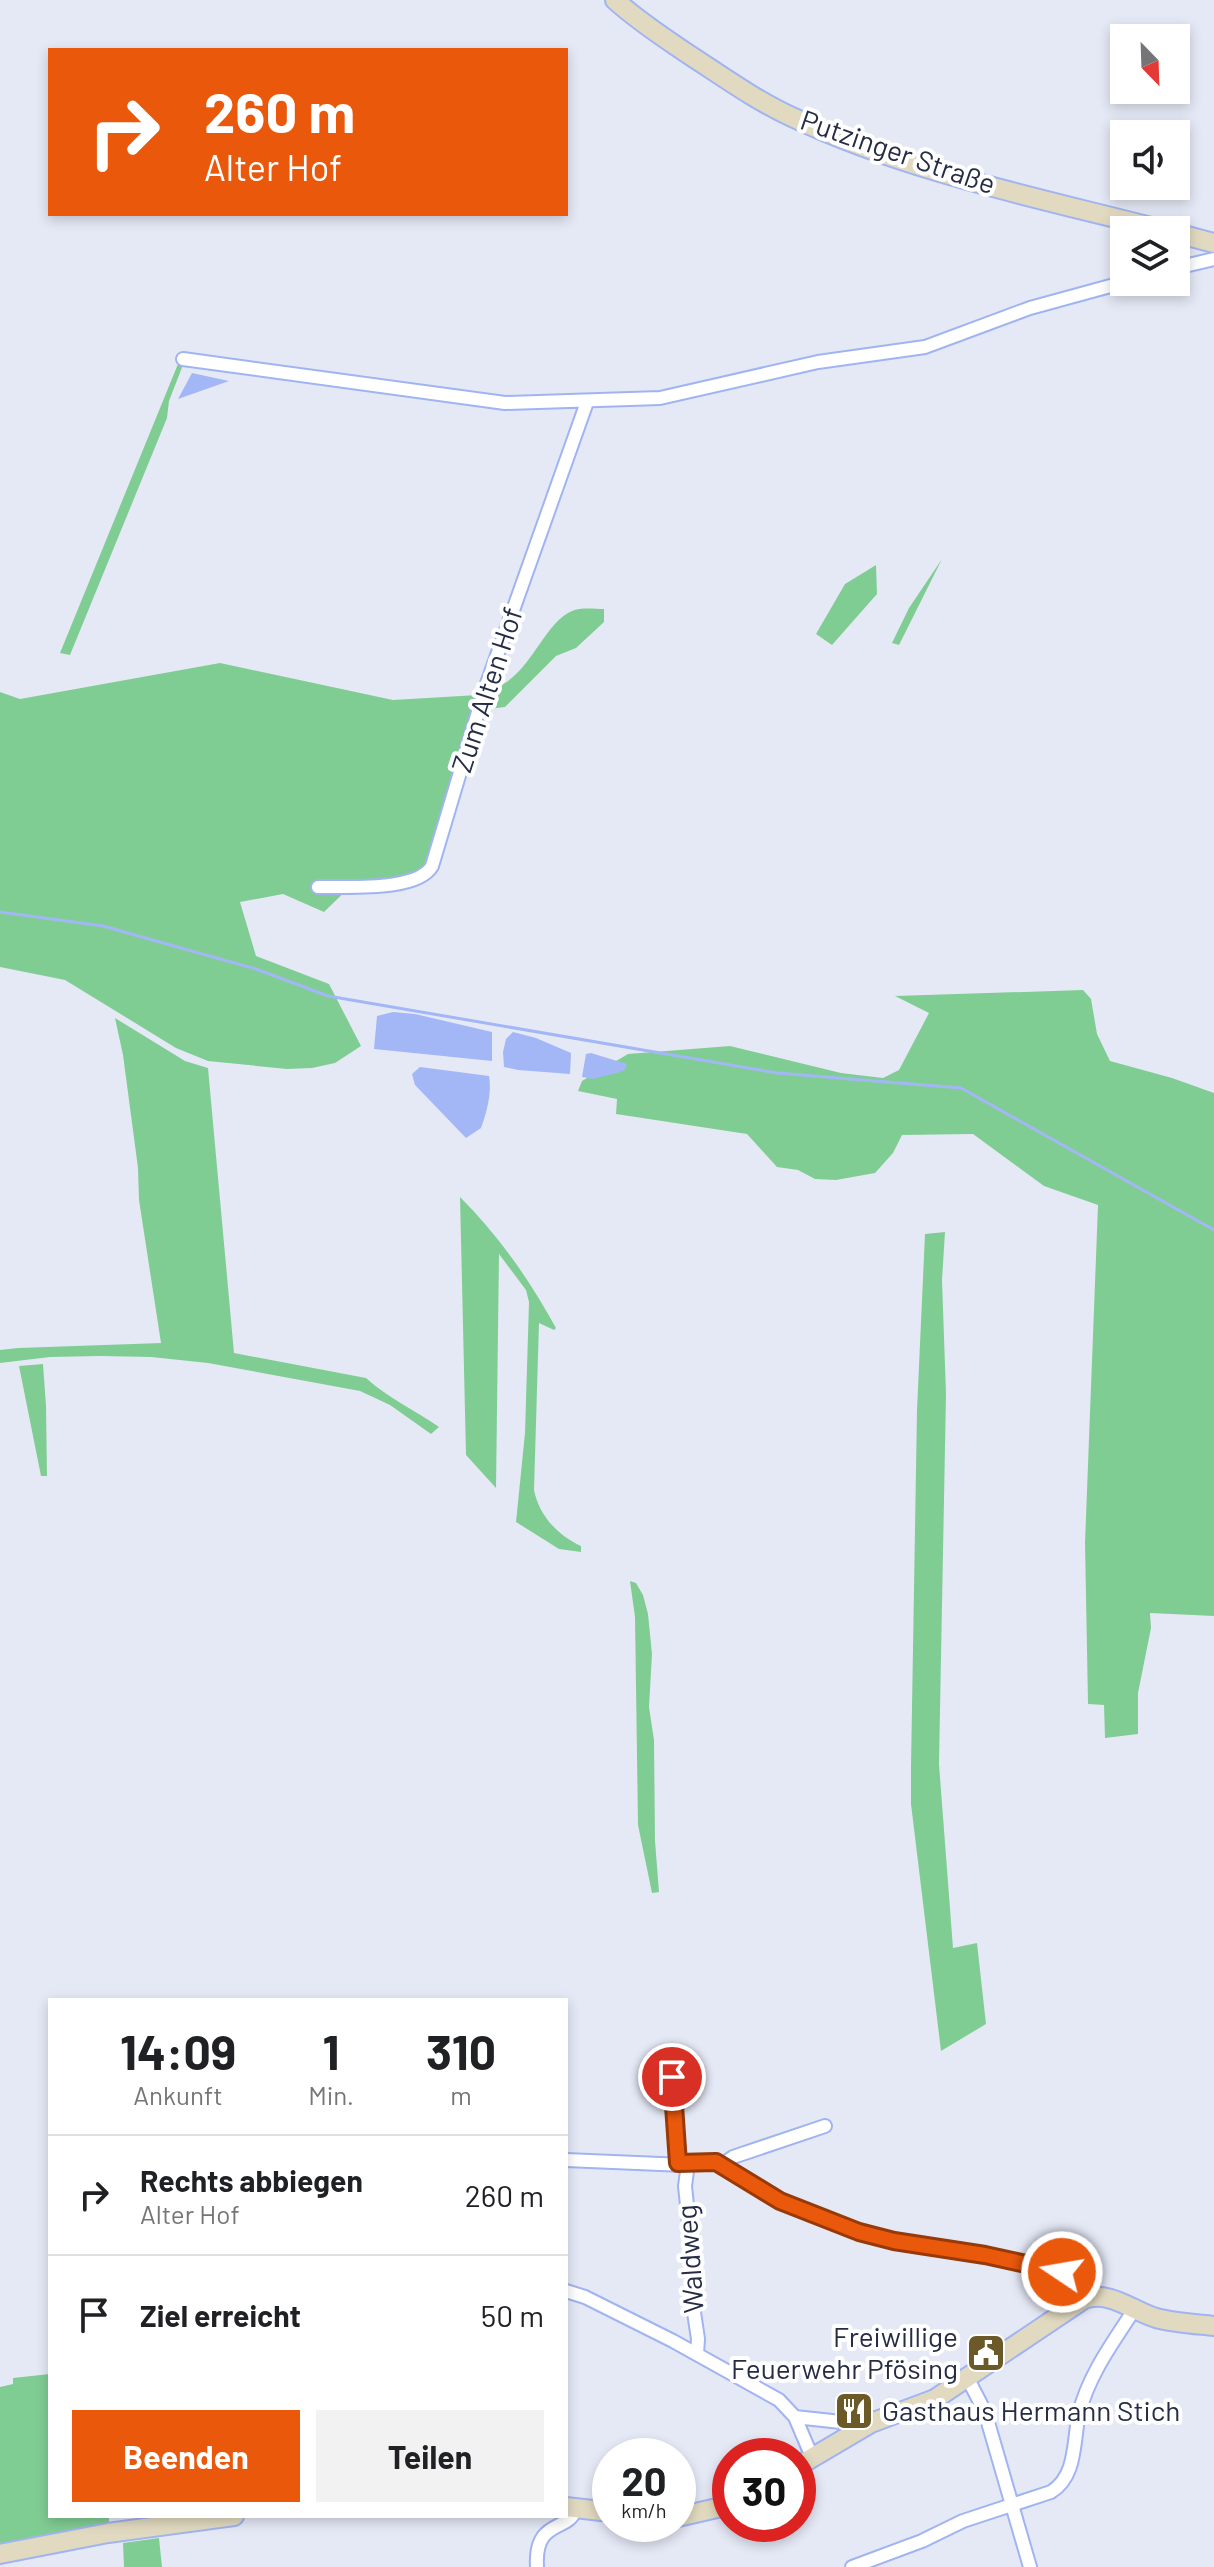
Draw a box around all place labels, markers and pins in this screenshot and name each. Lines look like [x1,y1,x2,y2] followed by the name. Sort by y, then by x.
[638,2043,706,2111] pin
[731,2319,958,2385] place label: Freiwillige Feuerwehr Pfösing
[965,2332,1007,2374] public building icon: Freiwillige Feuerwehr Pfösing
[833,2390,875,2432] restaurant icon: Gasthaus Hermann Stich
[882,2393,1180,2427] place label: Gasthaus Hermann Stich

